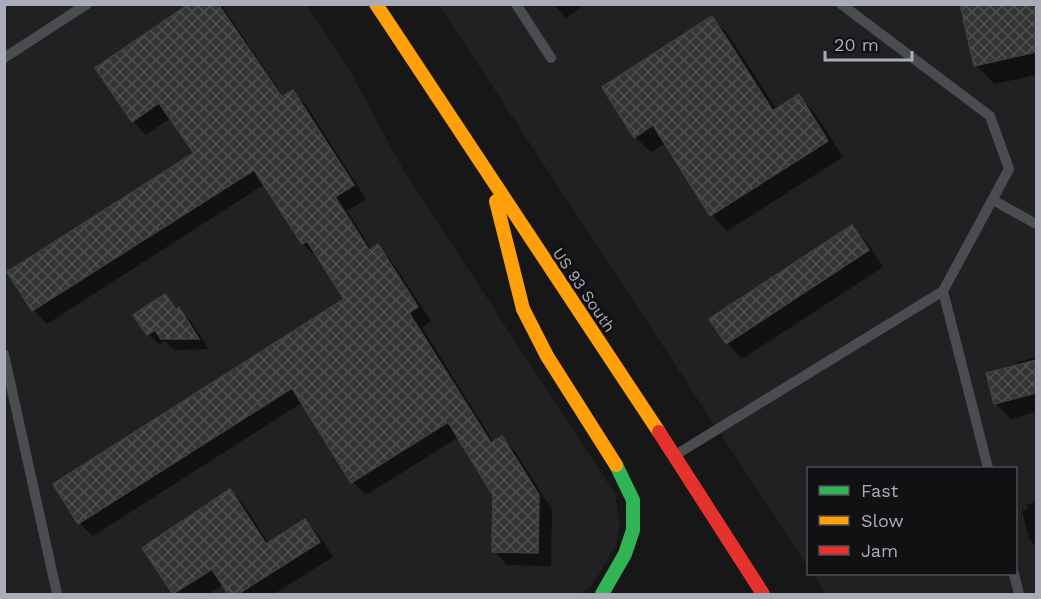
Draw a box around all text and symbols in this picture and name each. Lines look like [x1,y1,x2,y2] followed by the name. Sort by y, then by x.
[825,24,912,62] scale bar
[834,34,879,55] text: 20 m
[549,244,619,336] street label: US 93 South
[807,467,1017,575] legend
[861,480,899,501] text: Fast
[861,510,904,531] text: Slow
[861,540,898,561] text: Jam

